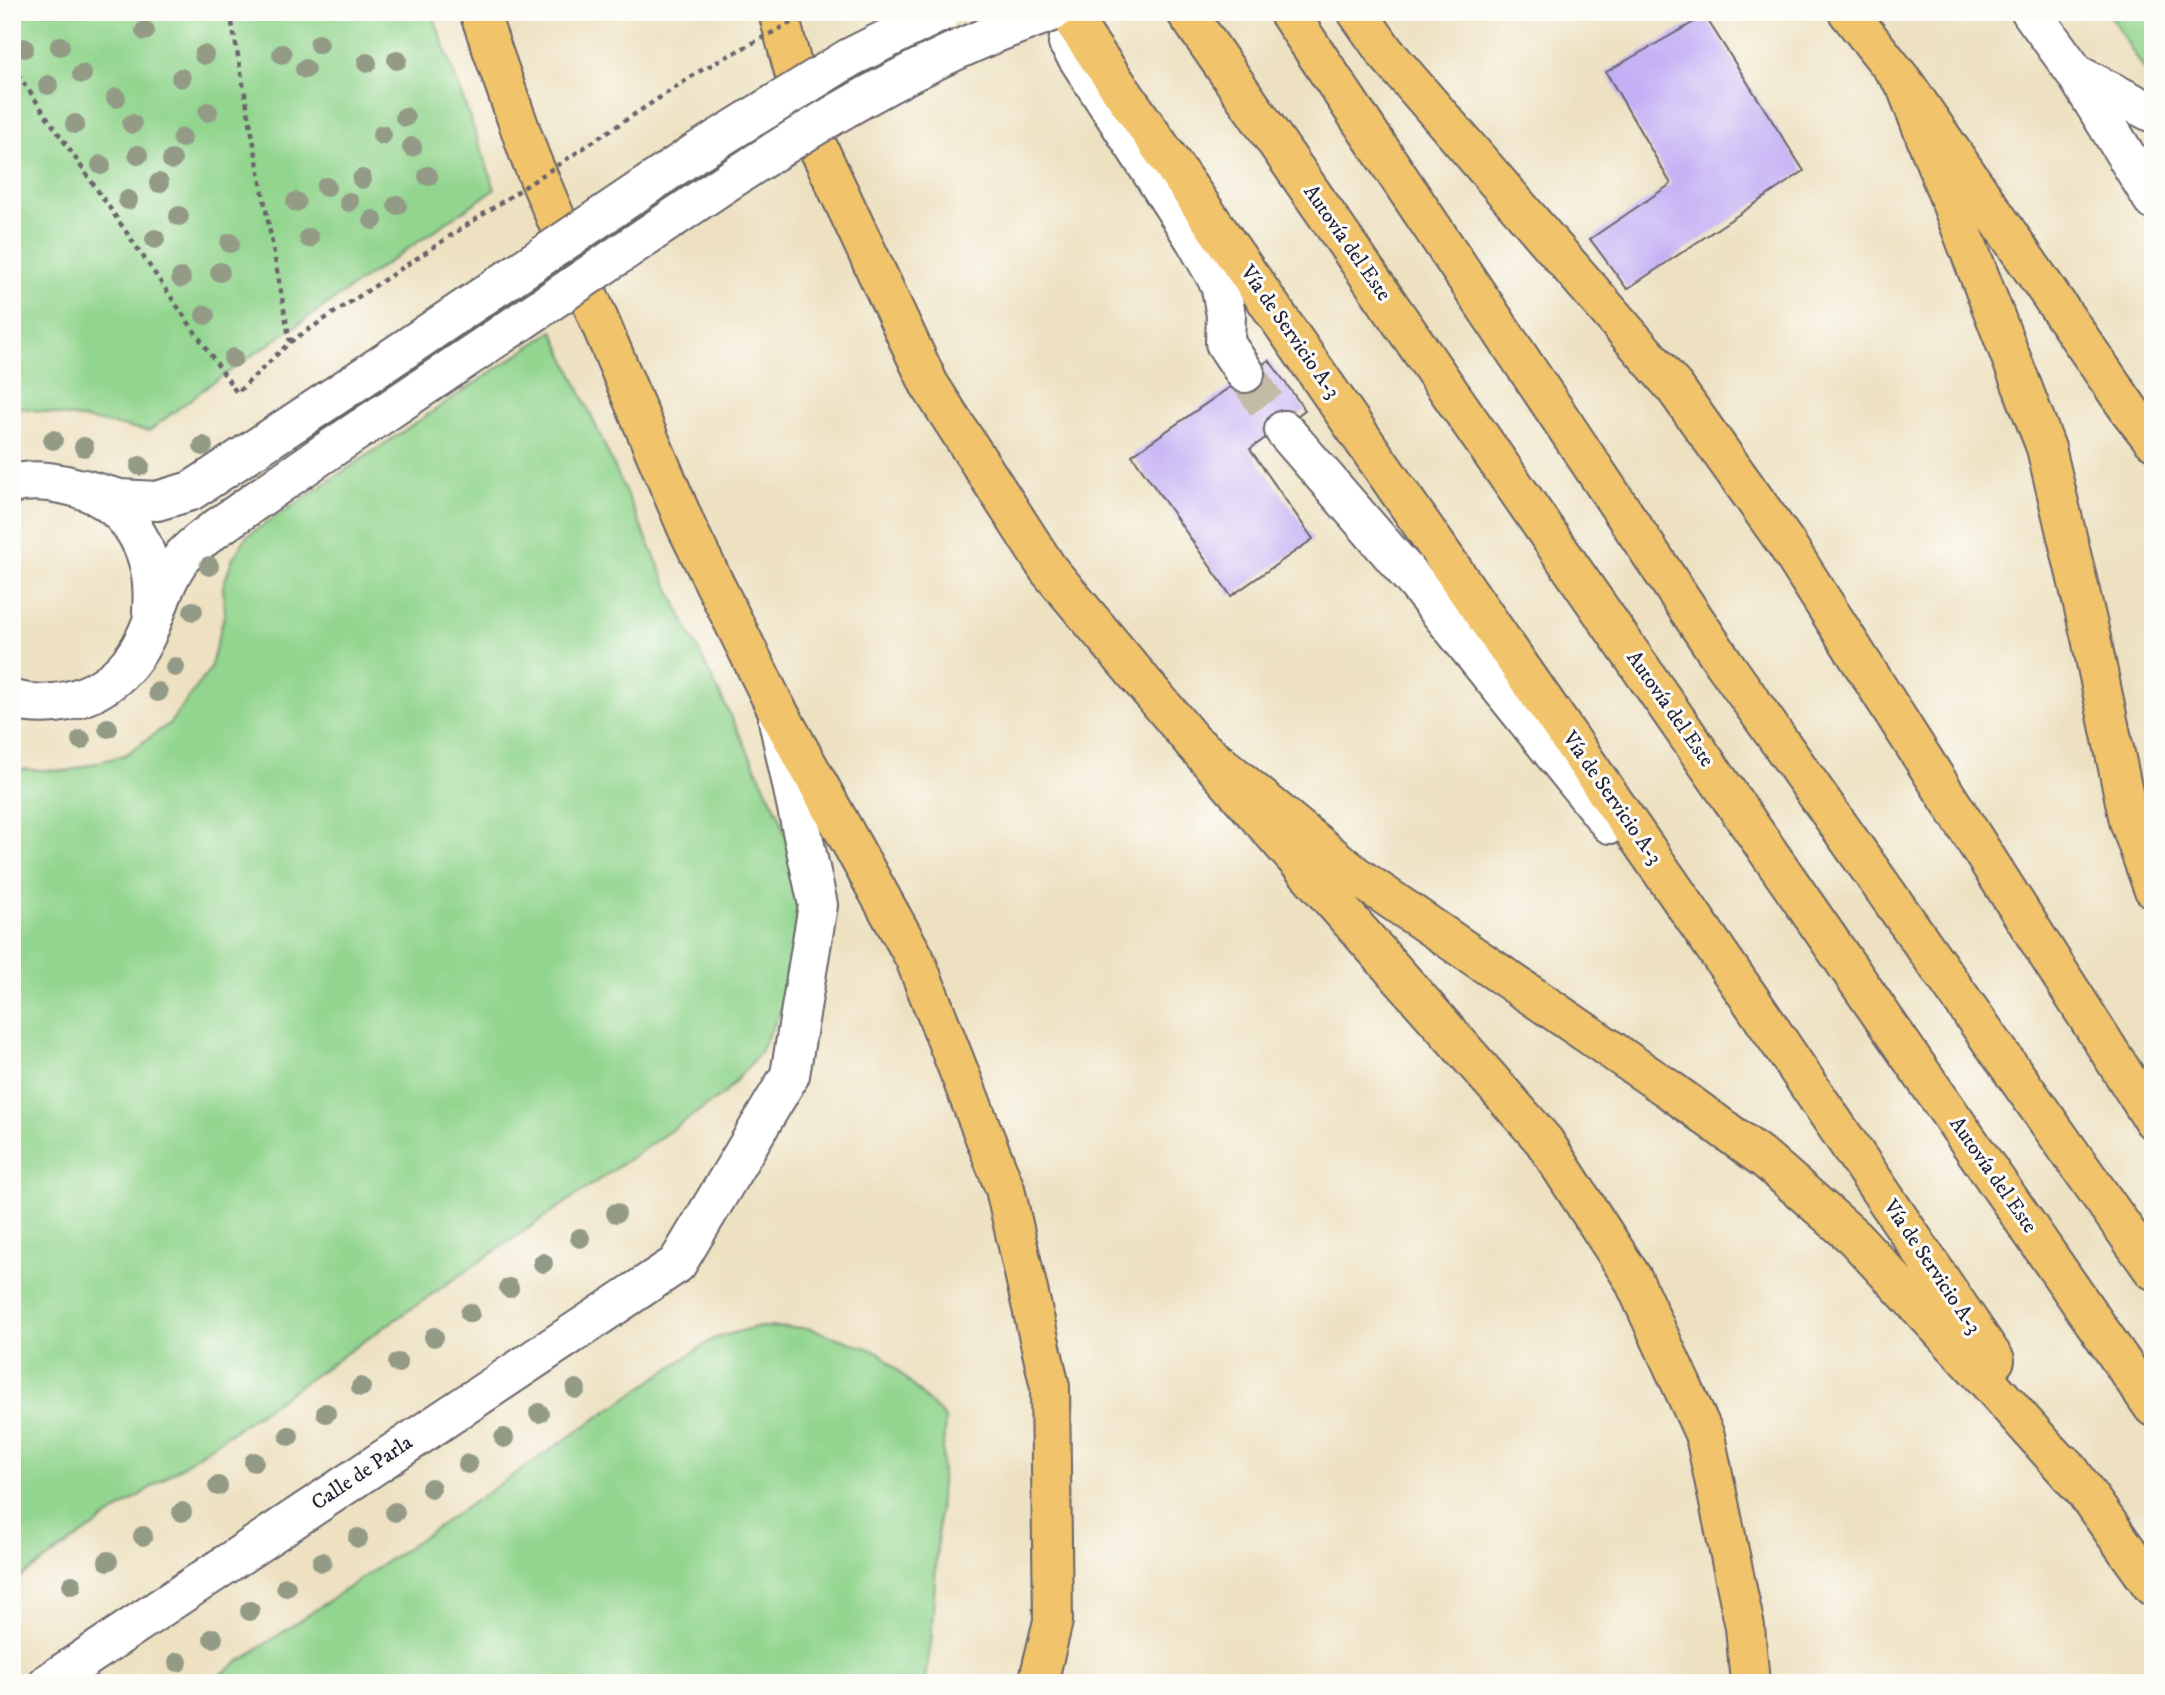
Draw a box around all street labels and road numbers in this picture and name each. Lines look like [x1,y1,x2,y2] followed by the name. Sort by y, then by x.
[1297,180,1397,306] street label: Autovía del Este
[1234,260,1346,404] street label: Vía de Servicio A-3
[1620,646,1720,772] street label: Autovía del Este
[1556,726,1668,870] street label: Vía de Servicio A-3
[1943,1112,2043,1238] street label: Autovía del Este
[1877,1194,1987,1339] street label: Vía de Servicio A-3
[307,1430,418,1516] street label: Calle de Parla

